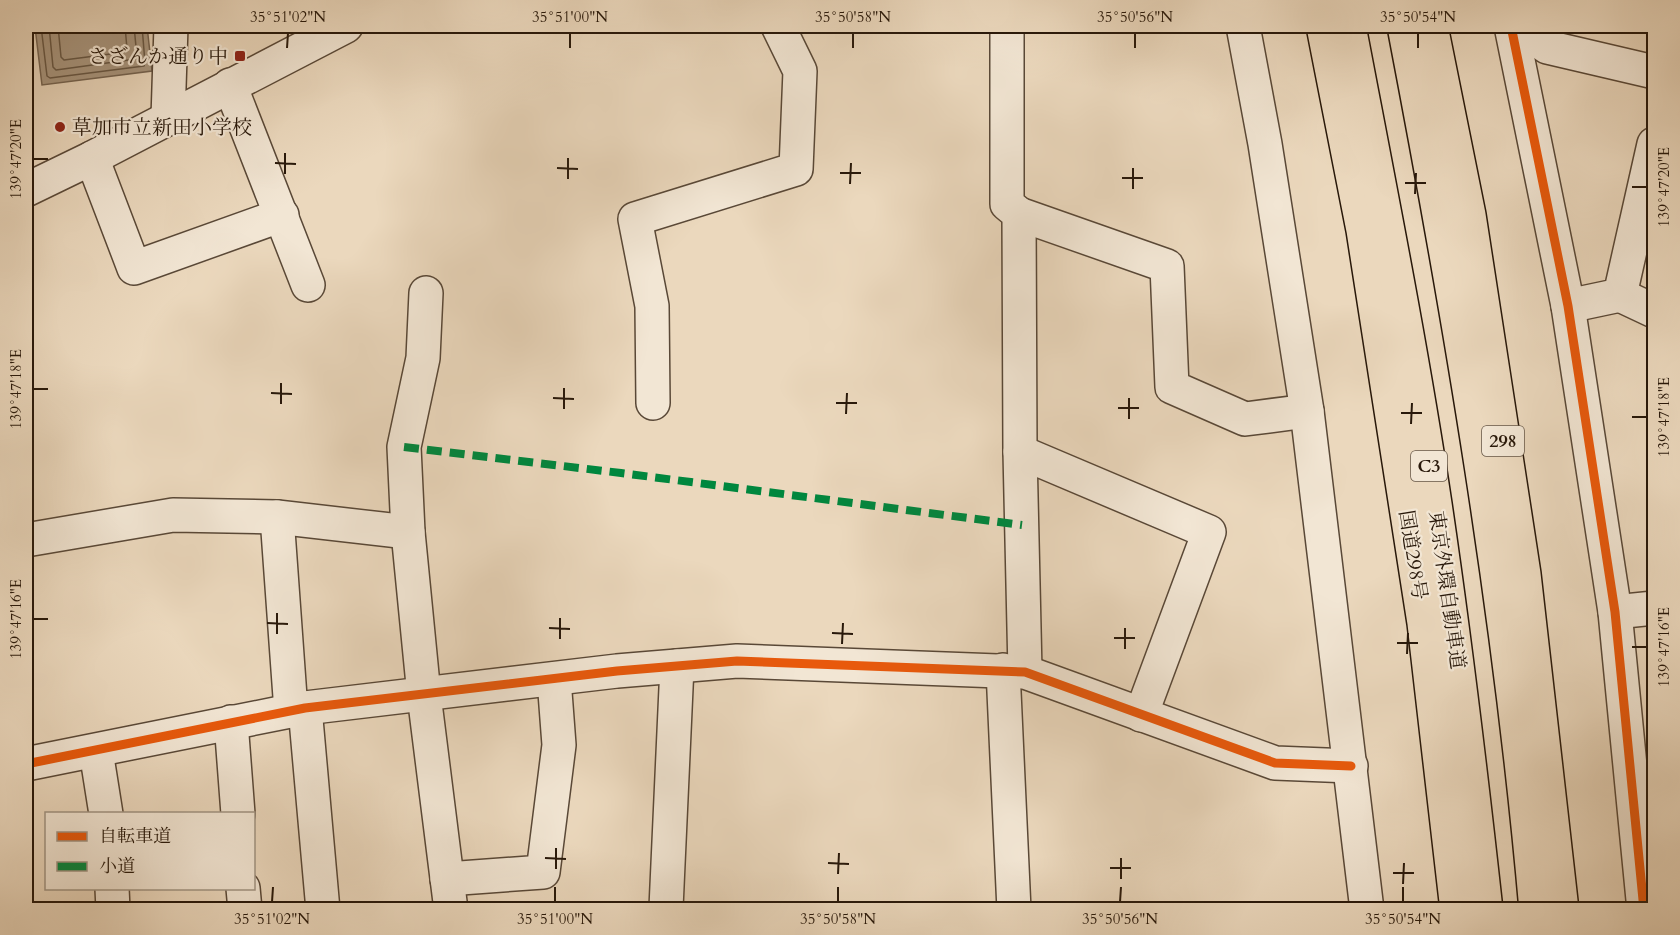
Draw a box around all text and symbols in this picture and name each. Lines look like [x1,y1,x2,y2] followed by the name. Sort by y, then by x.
[250,7,326,27] text: 35°51'02"N
[532,7,608,27] text: 35°51'00"N
[815,7,891,27] text: 35°50'58"N
[1097,7,1173,27] text: 35°50'56"N
[1380,7,1456,27] text: 35°50'54"N
[88,43,228,70] place label: さざんか通り中
[233,49,247,63] marker: さざんか通り中
[72,114,252,141] place label: 草加市立新田小学校
[6,119,26,199] text: 139°47'20"E
[53,120,67,134] marker: 草加市立新田小学校
[1654,147,1674,227] text: 139°47'20"E
[6,349,26,429] text: 139°47'18"E
[1654,377,1674,457] text: 139°47'18"E
[1482,426,1524,456] road number: 298
[1411,451,1447,481] road number: C3
[1393,508,1433,602] street label: 国道298号
[1422,509,1472,671] street label: 東京外環自動車道
[6,579,26,659] text: 139°47'16"E
[1654,607,1674,687] text: 139°47'16"E
[45,812,255,890] legend
[99,824,171,849] text: 自転車道
[99,854,135,879] text: 小道
[234,909,310,929] text: 35°51'02"N
[517,909,593,929] text: 35°51'00"N
[800,909,876,929] text: 35°50'58"N
[1082,909,1158,929] text: 35°50'56"N
[1365,909,1441,929] text: 35°50'54"N

